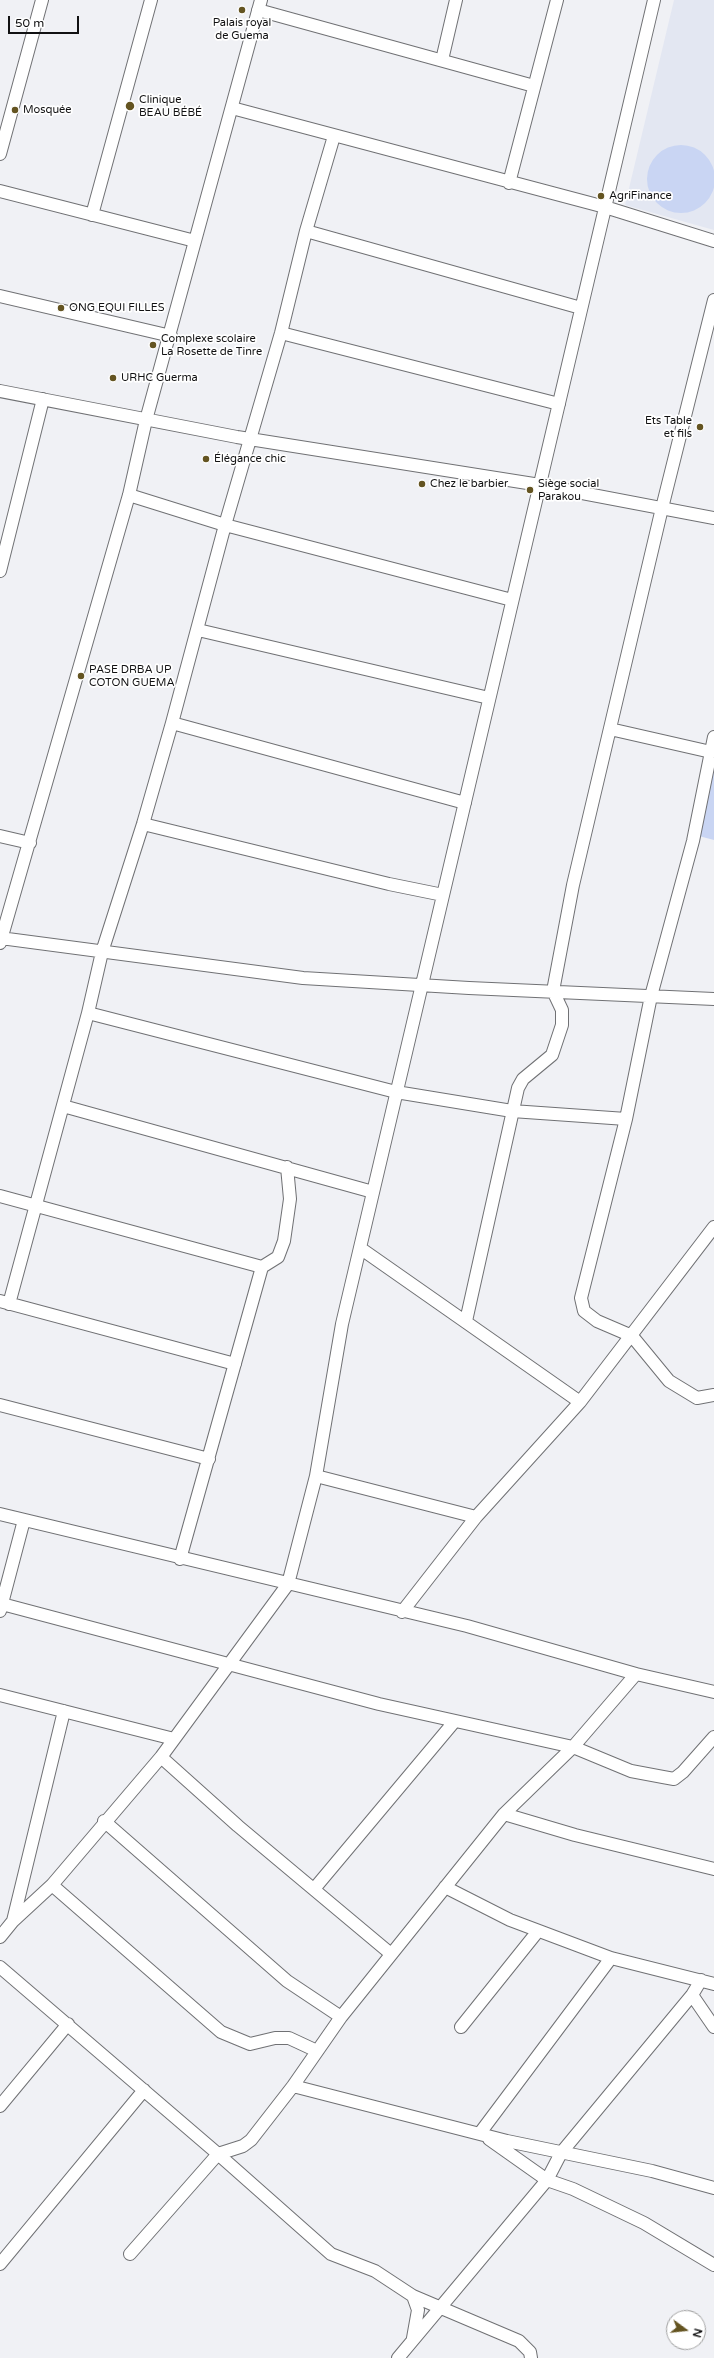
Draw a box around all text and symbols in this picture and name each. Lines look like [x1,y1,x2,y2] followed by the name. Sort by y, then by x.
[237,5,247,15] marker: Palais royal de Guema
[10,8,81,34] scale bar
[15,16,44,30] text: 50 m
[213,16,271,42] place label: Palais royal de Guema
[139,93,202,119] place label: Clinique BEAU BÉBÉ
[124,100,136,112] marker: Clinique BEAU BÉBÉ
[23,103,72,117] place label: Mosquée
[10,105,20,115] marker: Mosquée
[609,189,672,203] place label: AgriFinance
[596,191,606,201] marker: AgriFinance
[69,301,164,315] place label: ONG EQUI FILLES
[56,303,66,313] marker: ONG EQUI FILLES
[161,332,262,358] place label: Complexe scolaire La Rosette de Tinre
[148,340,158,350] marker: Complexe scolaire La Rosette de Tinre
[121,371,198,385] place label: URHC Guerma
[108,373,118,383] marker: URHC Guerma
[645,414,692,440] place label: Ets Table et fils
[695,422,705,432] marker: Ets Table et fils
[214,452,286,466] place label: Élégance chic
[201,454,211,464] marker: Élégance chic
[430,477,508,491] place label: Chez le barbier
[538,477,599,503] place label: Siège social Parakou
[417,479,427,489] marker: Chez le barbier
[525,485,535,495] marker: Siège social Parakou
[89,663,175,689] place label: PASE DRBA UP COTON GUEMA
[76,671,86,681] marker: PASE DRBA UP COTON GUEMA
[666,2310,706,2350] north arrow
[690,2327,705,2339] text: N

